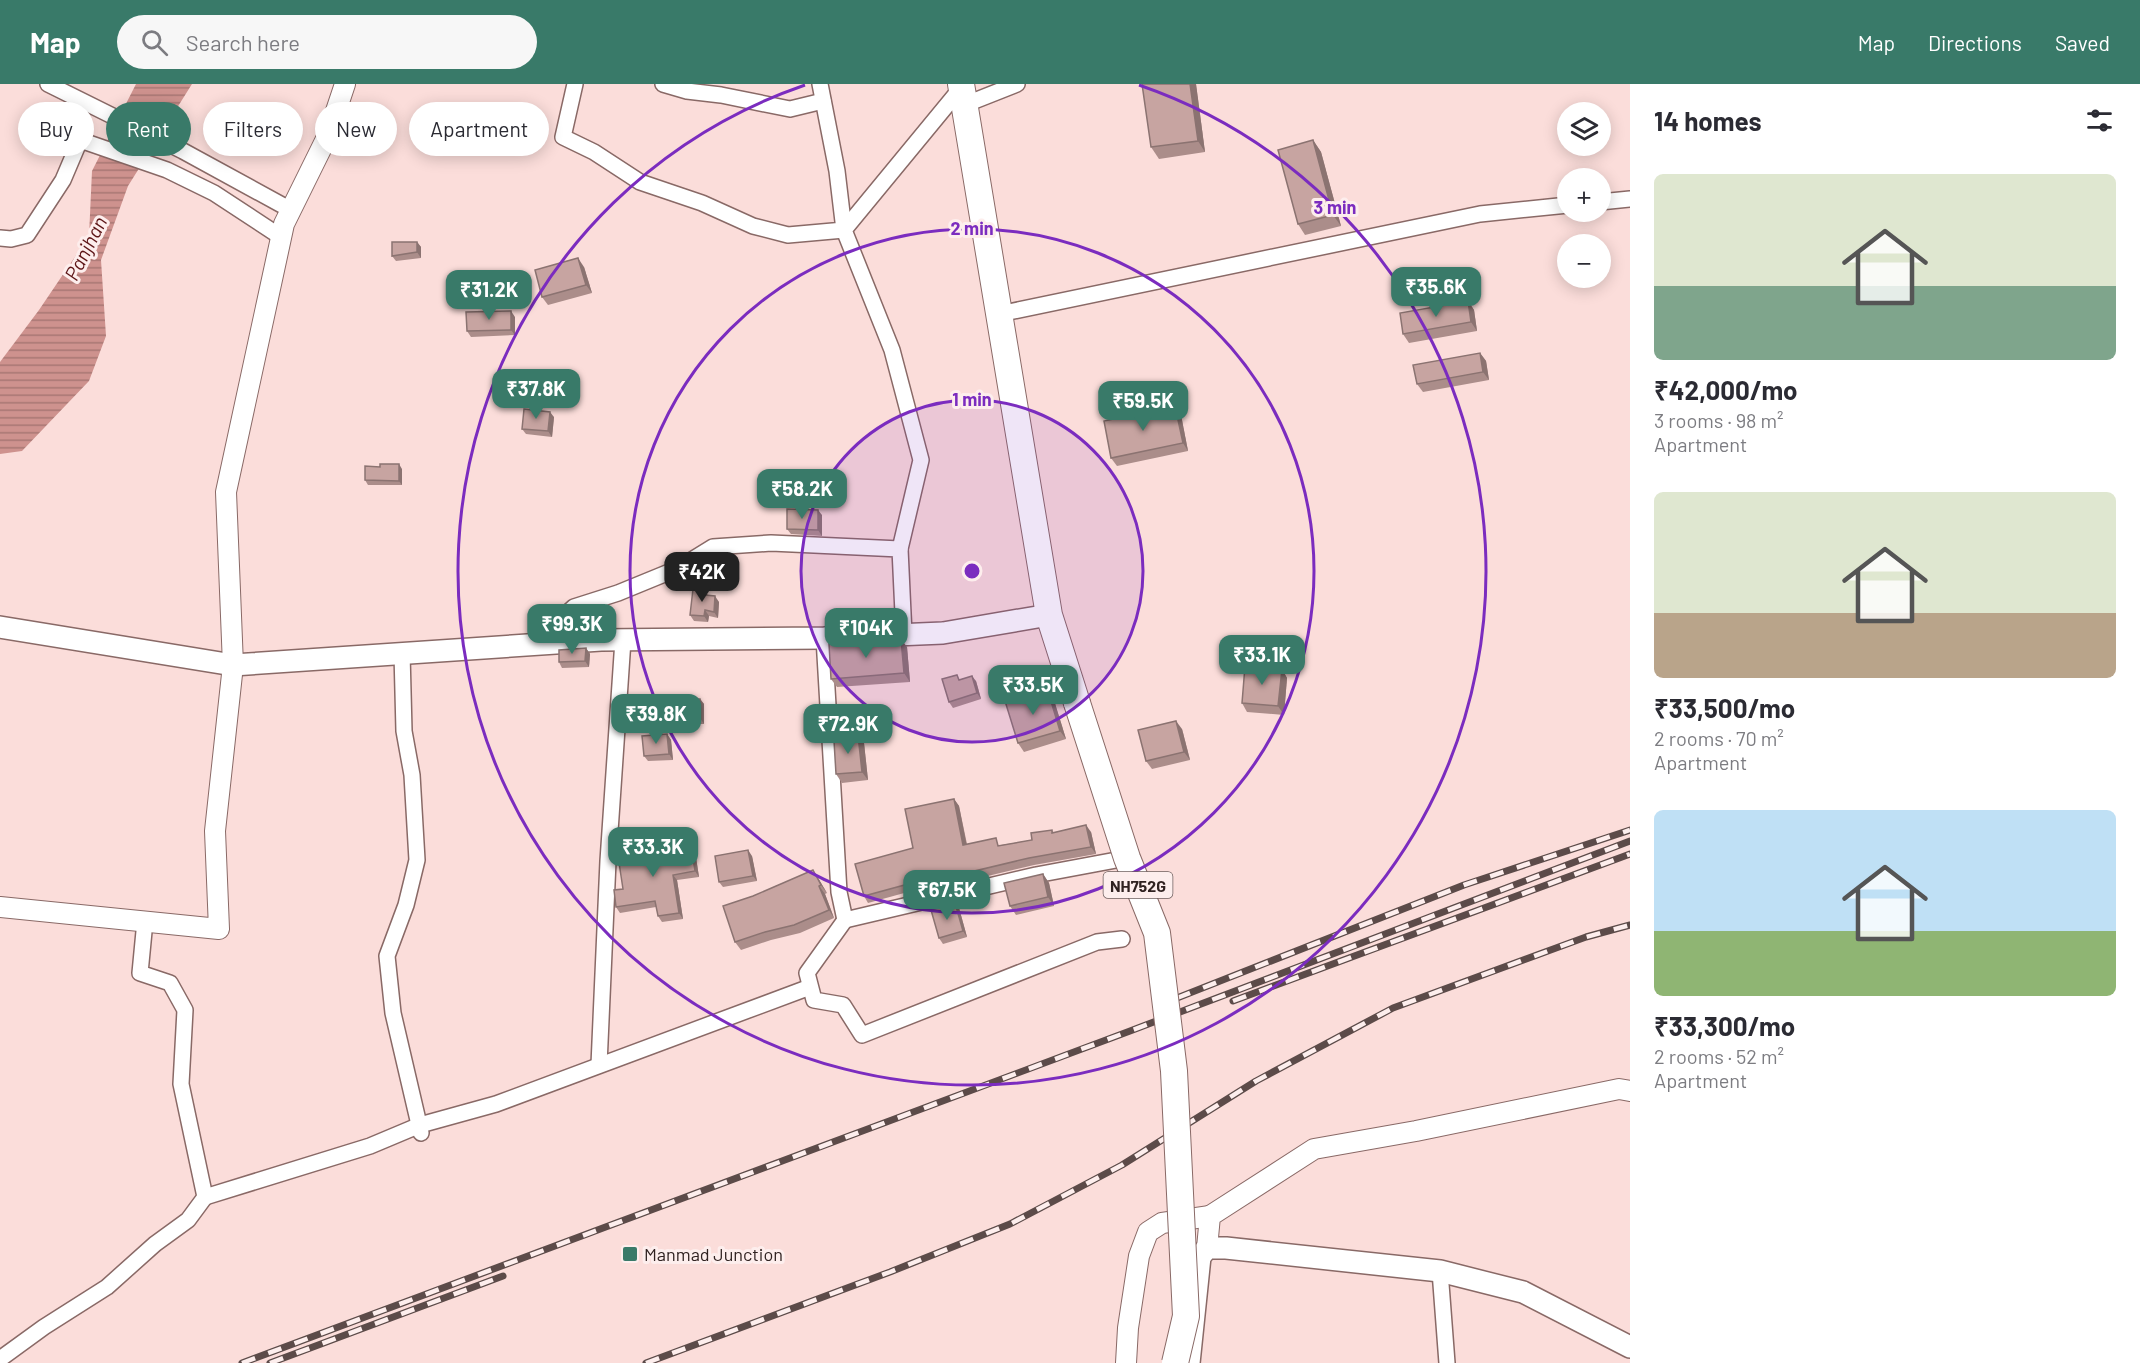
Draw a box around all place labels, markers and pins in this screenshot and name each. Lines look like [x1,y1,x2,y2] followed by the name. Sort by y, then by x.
[1387,267,1485,318] pin: ₹35.6K
[440,270,538,321] pin: ₹31.2K
[487,369,585,420] pin: ₹37.8K
[1094,381,1192,432] pin: ₹59.5K
[753,469,851,520] pin: ₹58.2K
[666,552,738,603] pin: ₹42K
[962,561,982,581] centre of rings
[523,604,621,655] pin: ₹99.3K
[824,608,908,659] pin: ₹104K
[1213,635,1311,686] pin: ₹33.1K
[984,665,1082,716] pin: ₹33.5K
[607,694,705,745] pin: ₹39.8K
[799,704,897,755] pin: ₹72.9K
[604,827,702,878] pin: ₹33.3K
[898,870,996,921] pin: ₹67.5K
[644,1243,783,1265] place label: Manmad Junction
[621,1245,639,1263] marker: Manmad Junction

